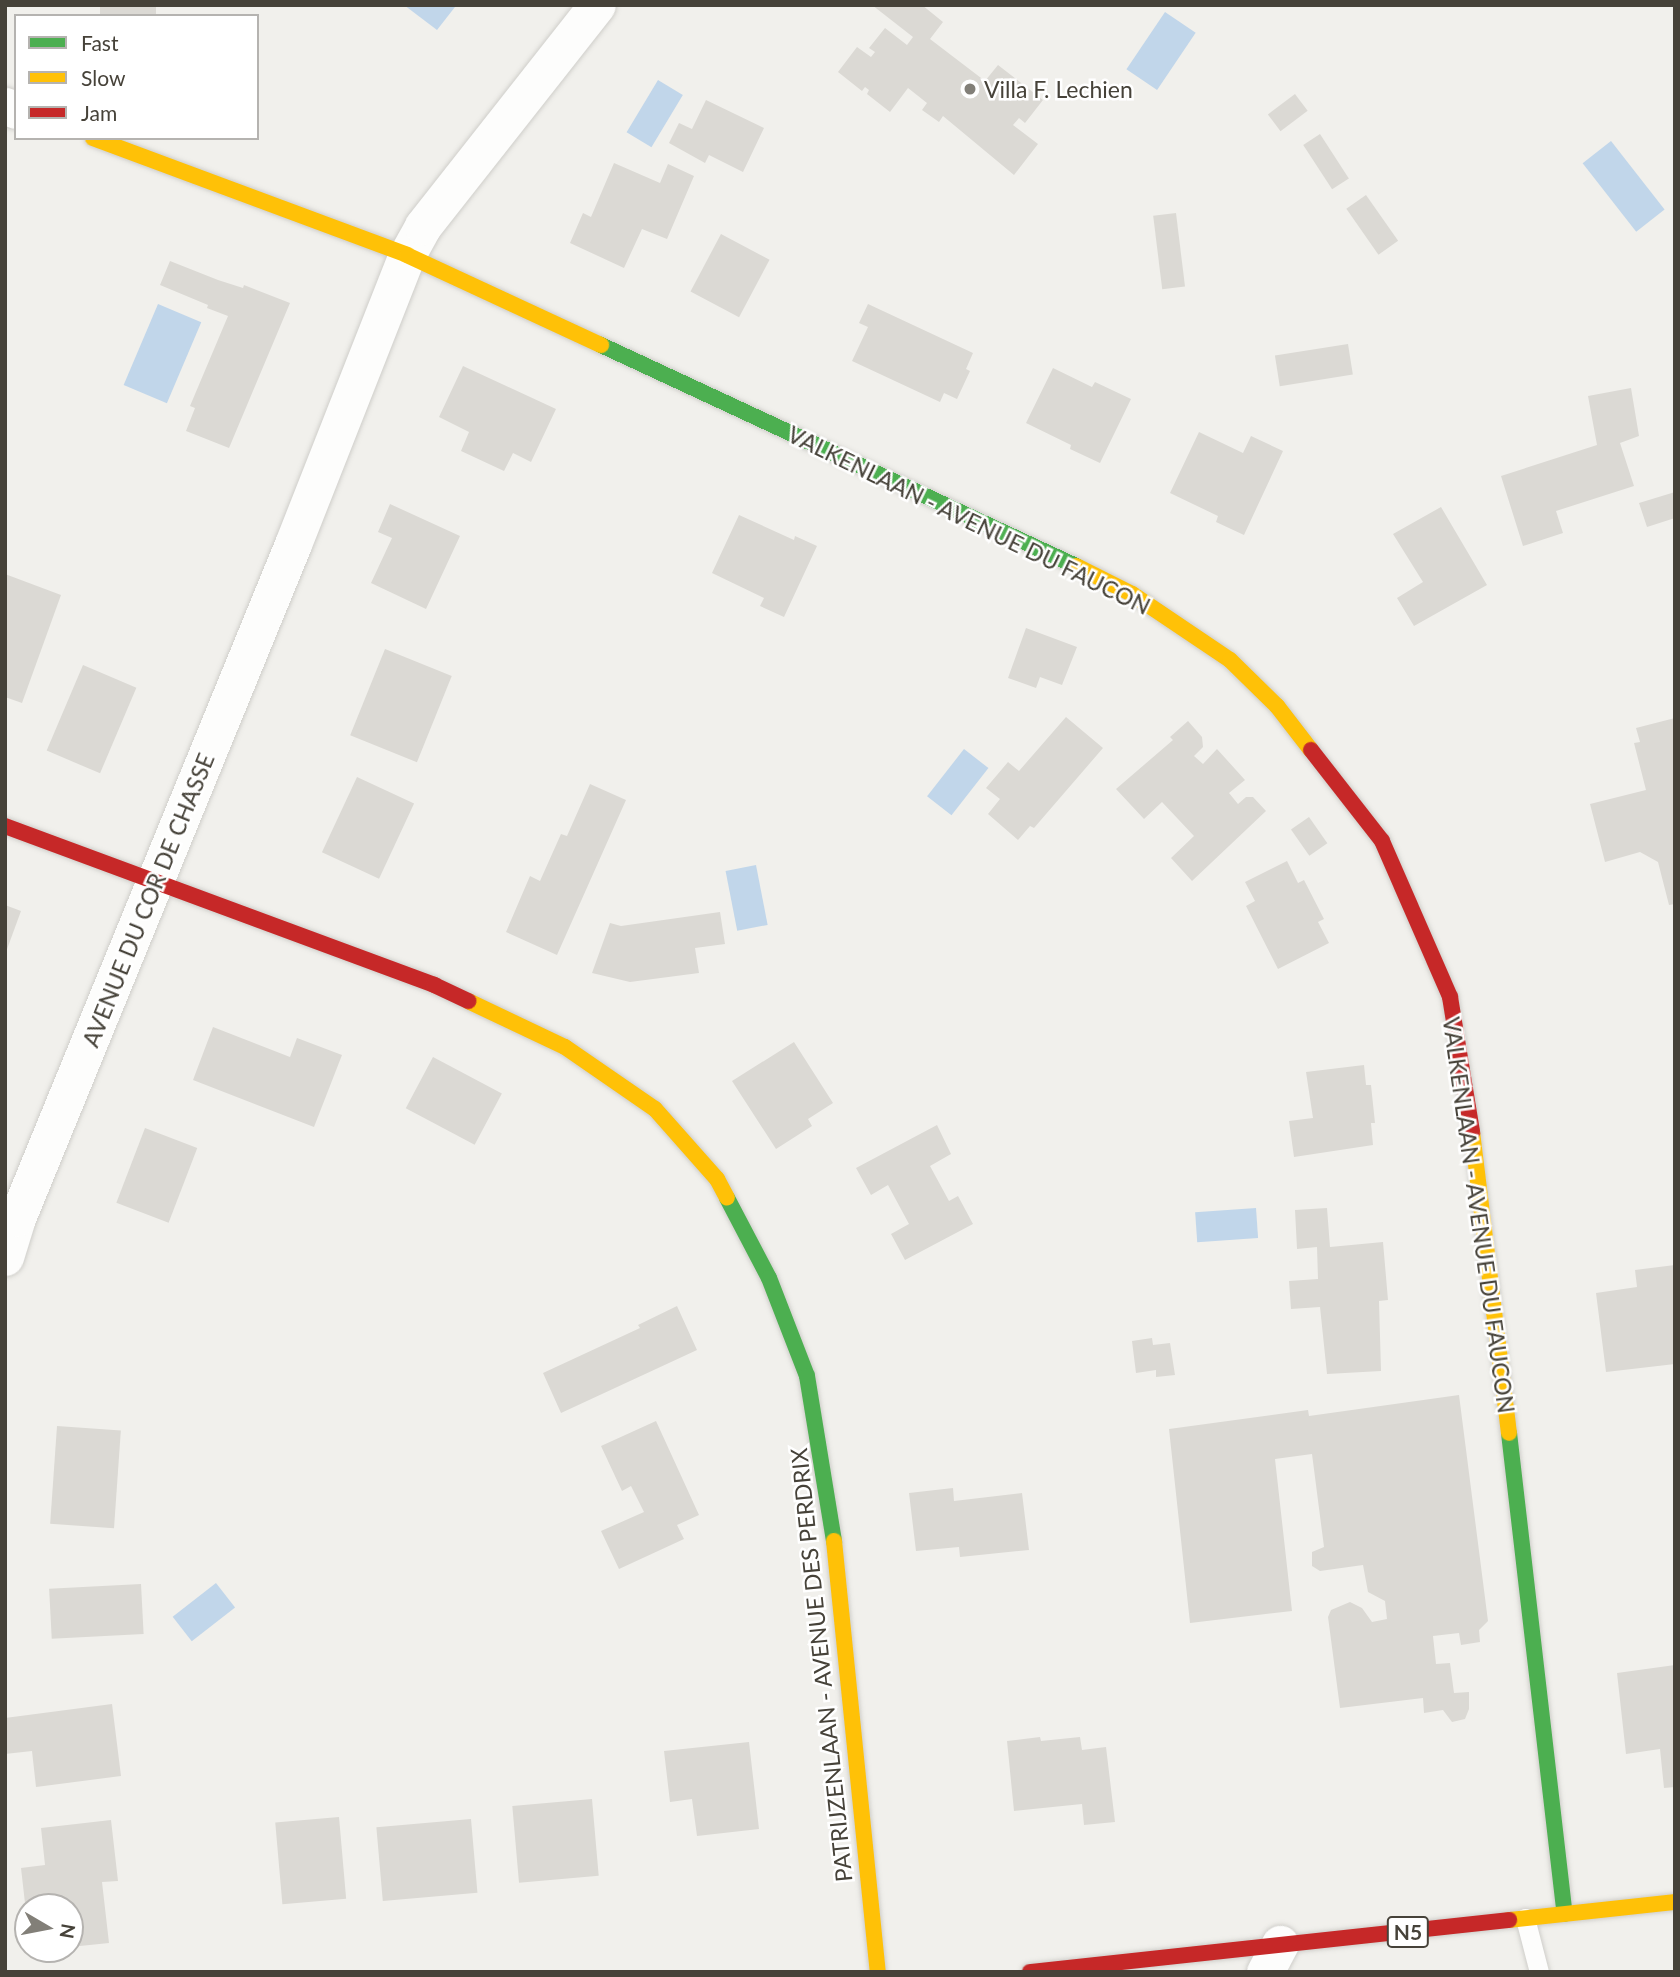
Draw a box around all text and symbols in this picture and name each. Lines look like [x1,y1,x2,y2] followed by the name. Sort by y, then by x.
[14,14,259,140] legend
[81,30,118,55] text: Fast
[81,65,125,90] text: Slow
[984,75,1133,103] place label: Villa F. Lechien
[962,81,978,97] marker: Villa F. Lechien
[81,100,117,125] text: Jam
[783,420,1155,620] street label: VALKENLAAN - AVENUE DU FAUCON
[76,749,220,1051] street label: AVENUE DU COR DE CHASSE
[1437,1015,1521,1415] street label: VALKENLAAN - AVENUE DU FAUCON
[784,1446,858,1884] street label: PATRIJZENLAAN - AVENUE DES PERDRIX
[14,1893,84,1963] north arrow
[1385,1914,1431,1950] road number: N5
[56,1922,81,1941] text: N

